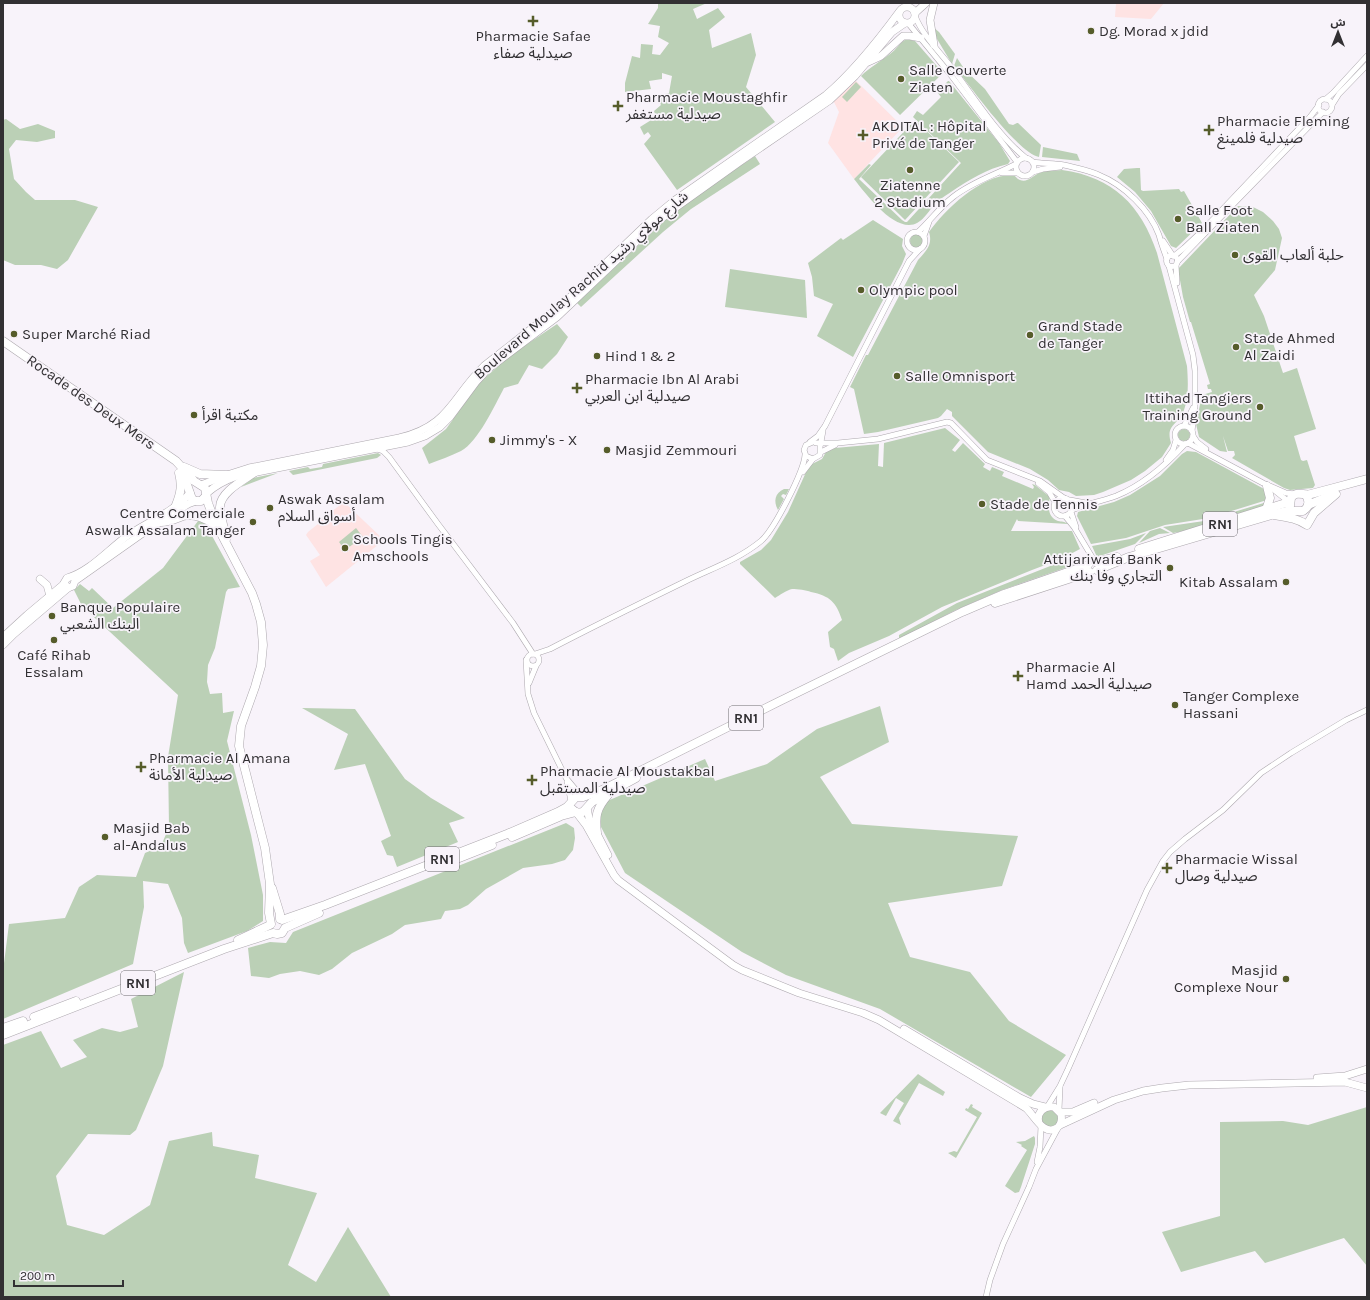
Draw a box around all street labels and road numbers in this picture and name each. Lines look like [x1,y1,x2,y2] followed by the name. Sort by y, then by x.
[470,187,694,385] street label: Boulevard Moulay Rachid شارع مولاي رشيد
[23,351,159,453] street label: Rocade des Deux Mers
[1203,512,1237,536] road number: RN1
[729,706,763,730] road number: RN1
[425,847,459,871] road number: RN1
[121,971,155,995] road number: RN1

